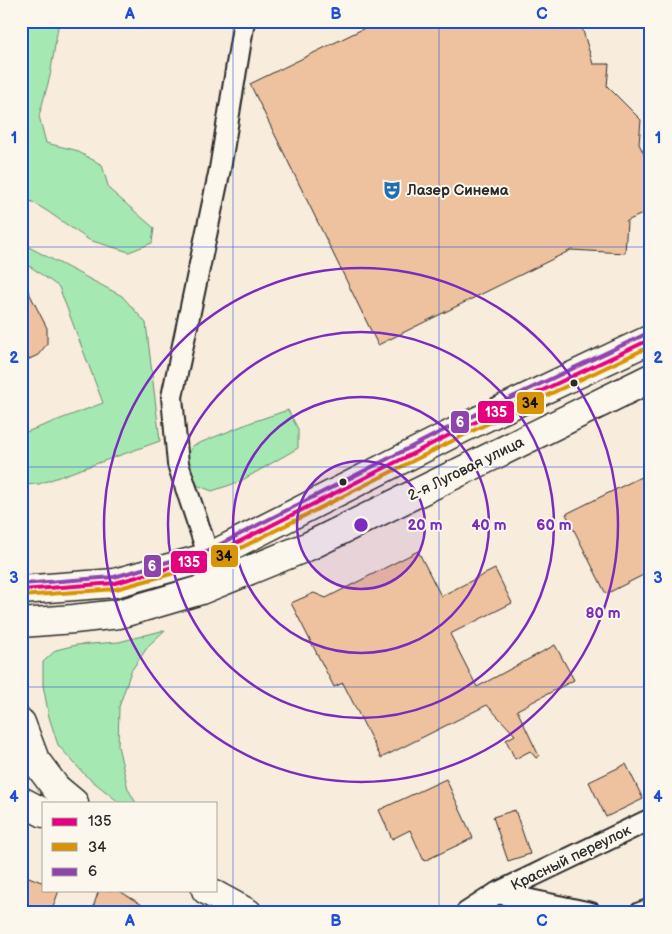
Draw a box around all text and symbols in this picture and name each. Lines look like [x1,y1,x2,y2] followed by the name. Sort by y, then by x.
[124,5,135,24] text: A
[330,5,342,24] text: B
[536,5,548,24] text: C
[11,129,17,148] text: 1
[655,129,661,148] text: 1
[381,179,403,201] theatre icon: Лазер Синема
[406,181,509,200] place label: Лазер Синема
[9,349,19,368] text: 2
[653,349,663,368] text: 2
[569,378,579,388] unlabelled marker
[516,391,545,415] line badge: 34
[522,395,539,412] text: 34
[477,400,515,424] line badge: 135
[485,404,507,421] text: 135
[450,410,470,434] line badge: 6
[456,414,464,431] text: 6
[405,433,527,505] street label: 2-я Луговая улица
[338,477,348,487] unlabelled marker
[352,516,370,534] centre of rings
[408,516,443,535] text: 20 m
[471,516,507,535] text: 40 m
[536,516,572,535] text: 60 m
[210,544,239,568] line badge: 34
[216,548,233,565] text: 34
[170,550,208,574] line badge: 135
[143,554,162,578] line badge: 6
[178,554,200,571] text: 135
[148,558,156,575] text: 6
[9,569,19,588] text: 3
[653,569,663,588] text: 3
[585,604,621,623] text: 80 m
[9,788,19,807] text: 4
[653,788,663,807] text: 4
[42,802,218,892] legend
[88,812,112,831] text: 135
[508,821,634,895] street label: Красный переулок
[88,838,106,857] text: 34
[88,862,97,881] text: 6
[124,912,135,931] text: A
[330,912,342,931] text: B
[536,912,548,931] text: C

